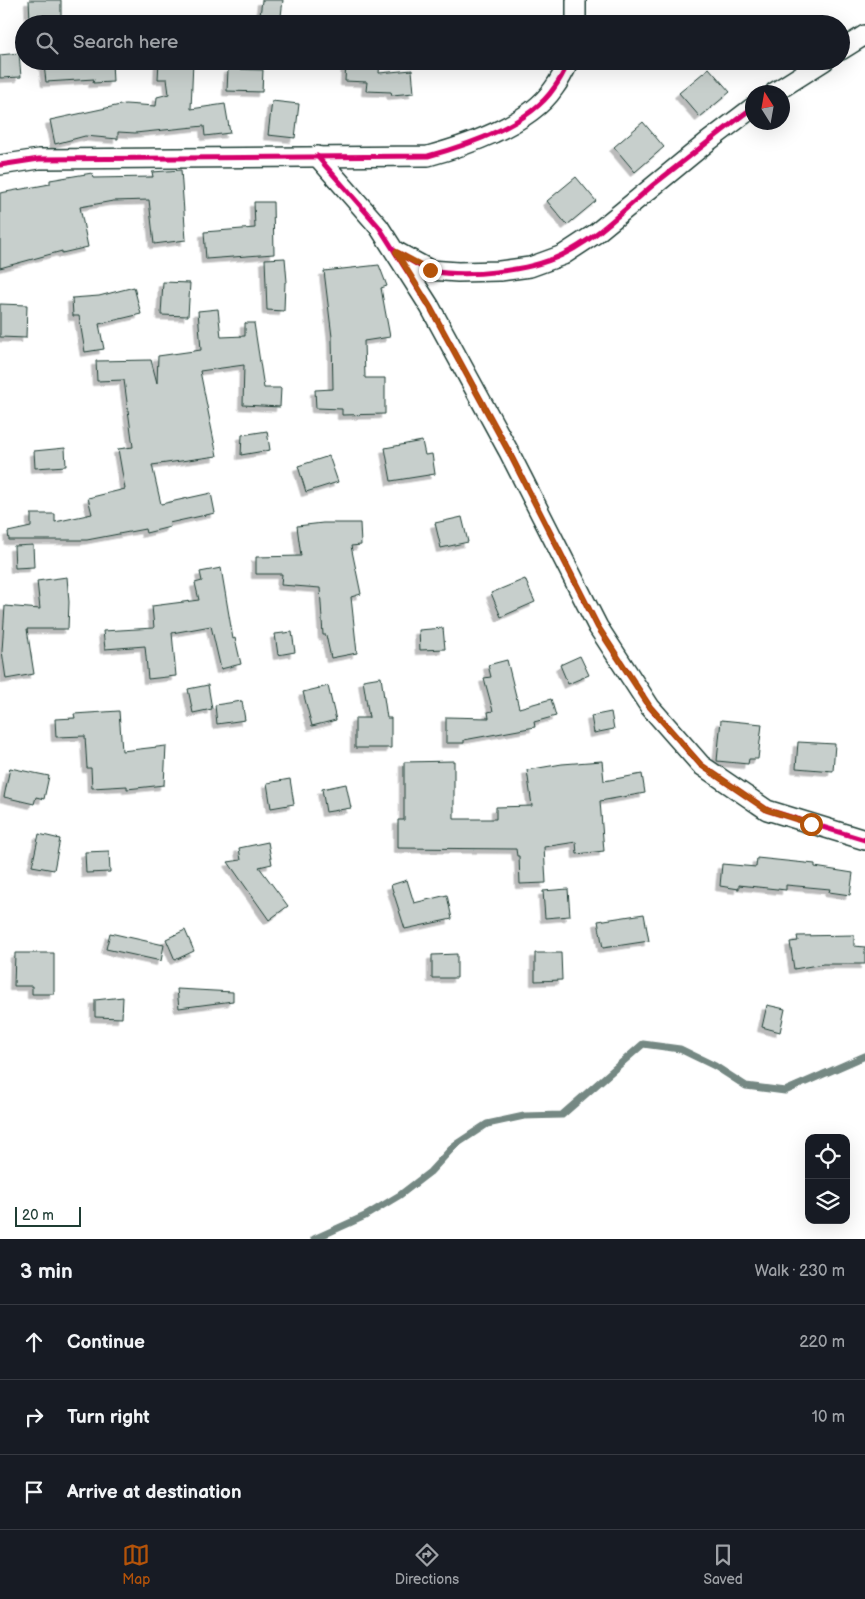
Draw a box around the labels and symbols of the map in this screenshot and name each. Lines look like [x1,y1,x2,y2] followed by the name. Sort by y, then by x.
[745,85,790,130] north arrow
[419,259,442,282] route end
[800,813,823,836] route start
[15,1204,81,1227] scale bar

